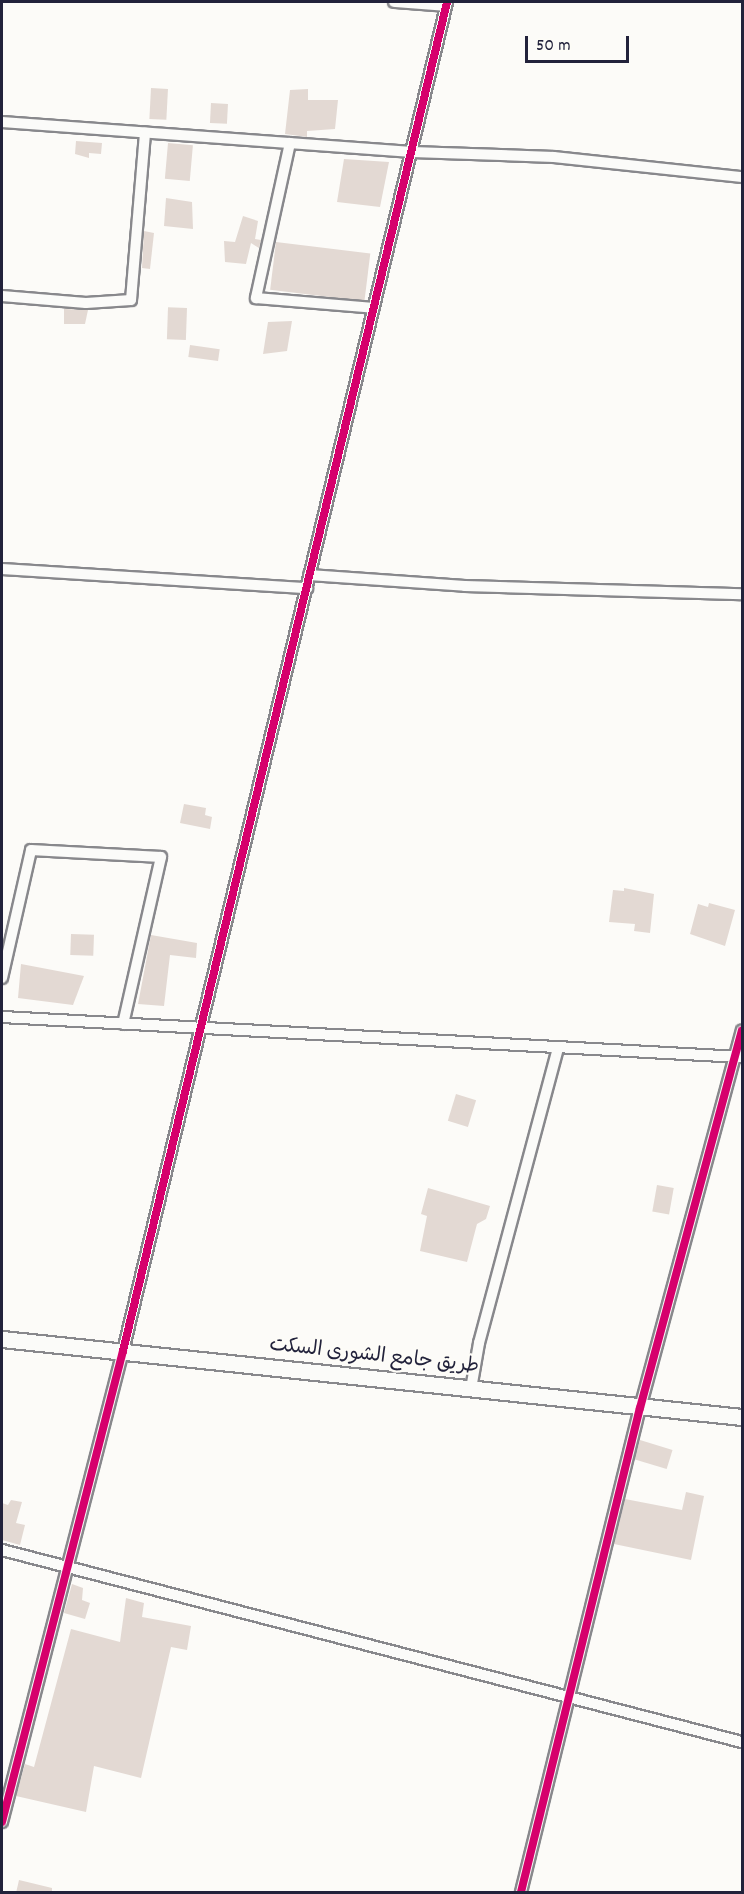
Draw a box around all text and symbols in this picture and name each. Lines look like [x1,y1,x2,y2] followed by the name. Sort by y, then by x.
[528,24,632,62] scale bar
[536,34,571,59] text: 50 m
[268,1334,480,1380] street label: طريق جامع الشورى السكت

